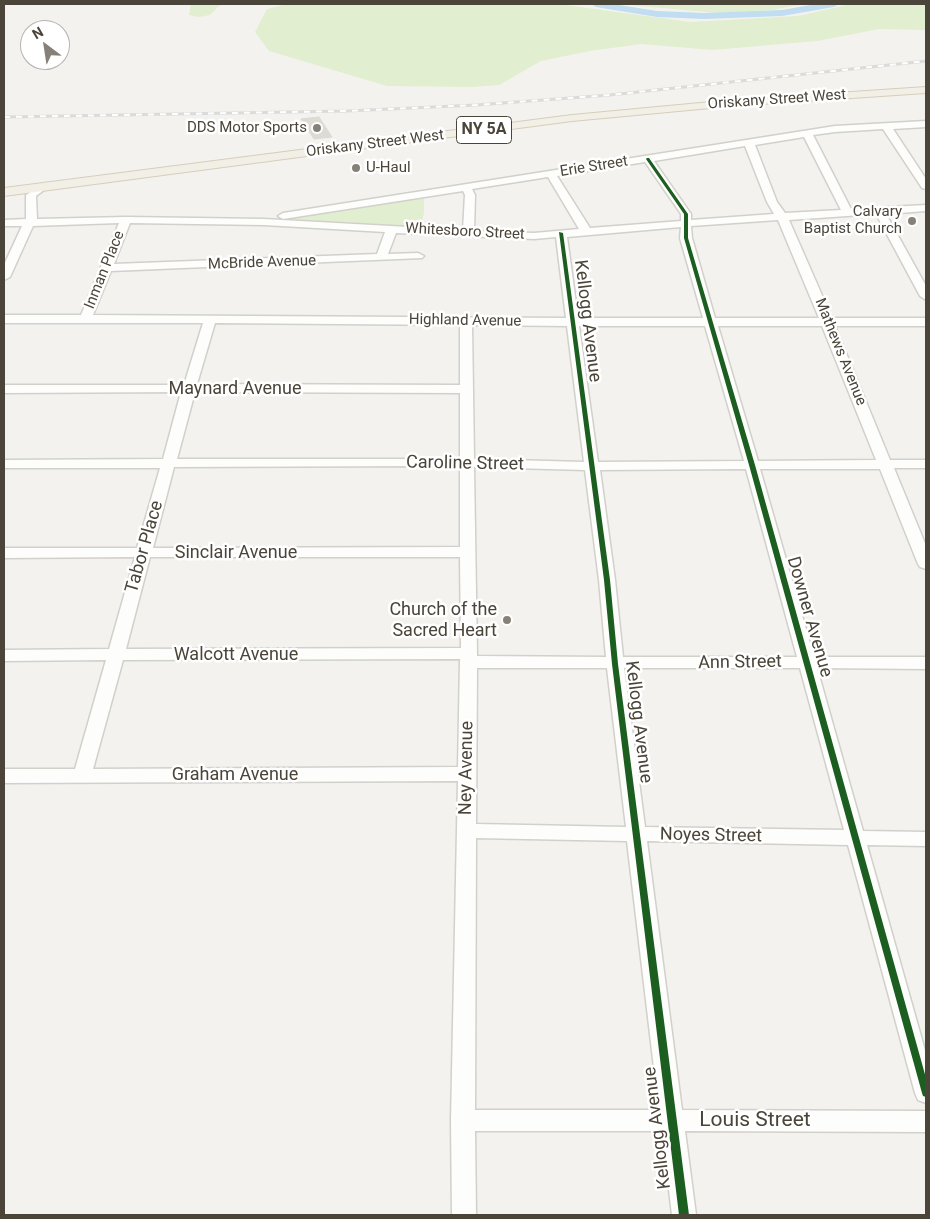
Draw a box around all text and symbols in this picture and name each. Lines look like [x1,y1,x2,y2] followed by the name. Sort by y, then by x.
[20,20,70,70] north arrow
[29,24,46,42] text: N
[707,86,847,114] street label: Oriskany Street West
[456,116,512,144] road number: NY 5A
[187,119,307,137] place label: DDS Motor Sports
[311,122,323,134] marker: DDS Motor Sports
[305,127,445,161] street label: Oriskany Street West
[559,153,629,181] street label: Erie Street
[366,159,411,177] place label: U-Haul
[350,162,362,174] marker: U-Haul
[804,203,902,238] place label: Calvary Baptist Church
[906,215,918,227] marker: Calvary Baptist Church
[405,220,525,244] street label: Whitesboro Street
[81,228,129,312] street label: Inman Place
[208,252,316,274] street label: McBride Avenue
[569,259,605,383] street label: Kellogg Avenue
[810,296,870,408] street label: Mathews Avenue
[409,311,521,331] street label: Highland Avenue
[168,378,302,400] street label: Maynard Avenue
[406,452,524,476] street label: Caroline Street
[122,498,168,596] street label: Tabor Place
[175,542,297,564] street label: Sinclair Avenue
[781,554,837,680] street label: Downer Avenue
[389,599,497,642] place label: Church of the Sacred Heart
[501,614,513,626] marker: Church of the Sacred Heart
[174,644,298,666] street label: Walcott Avenue
[698,651,782,675] street label: Ann Street
[620,660,656,784] street label: Kellogg Avenue
[455,721,479,815] street label: Ney Avenue
[172,764,298,786] street label: Graham Avenue
[660,824,762,848] street label: Noyes Street
[640,1066,676,1190] street label: Kellogg Avenue
[699,1108,811,1134] street label: Louis Street

